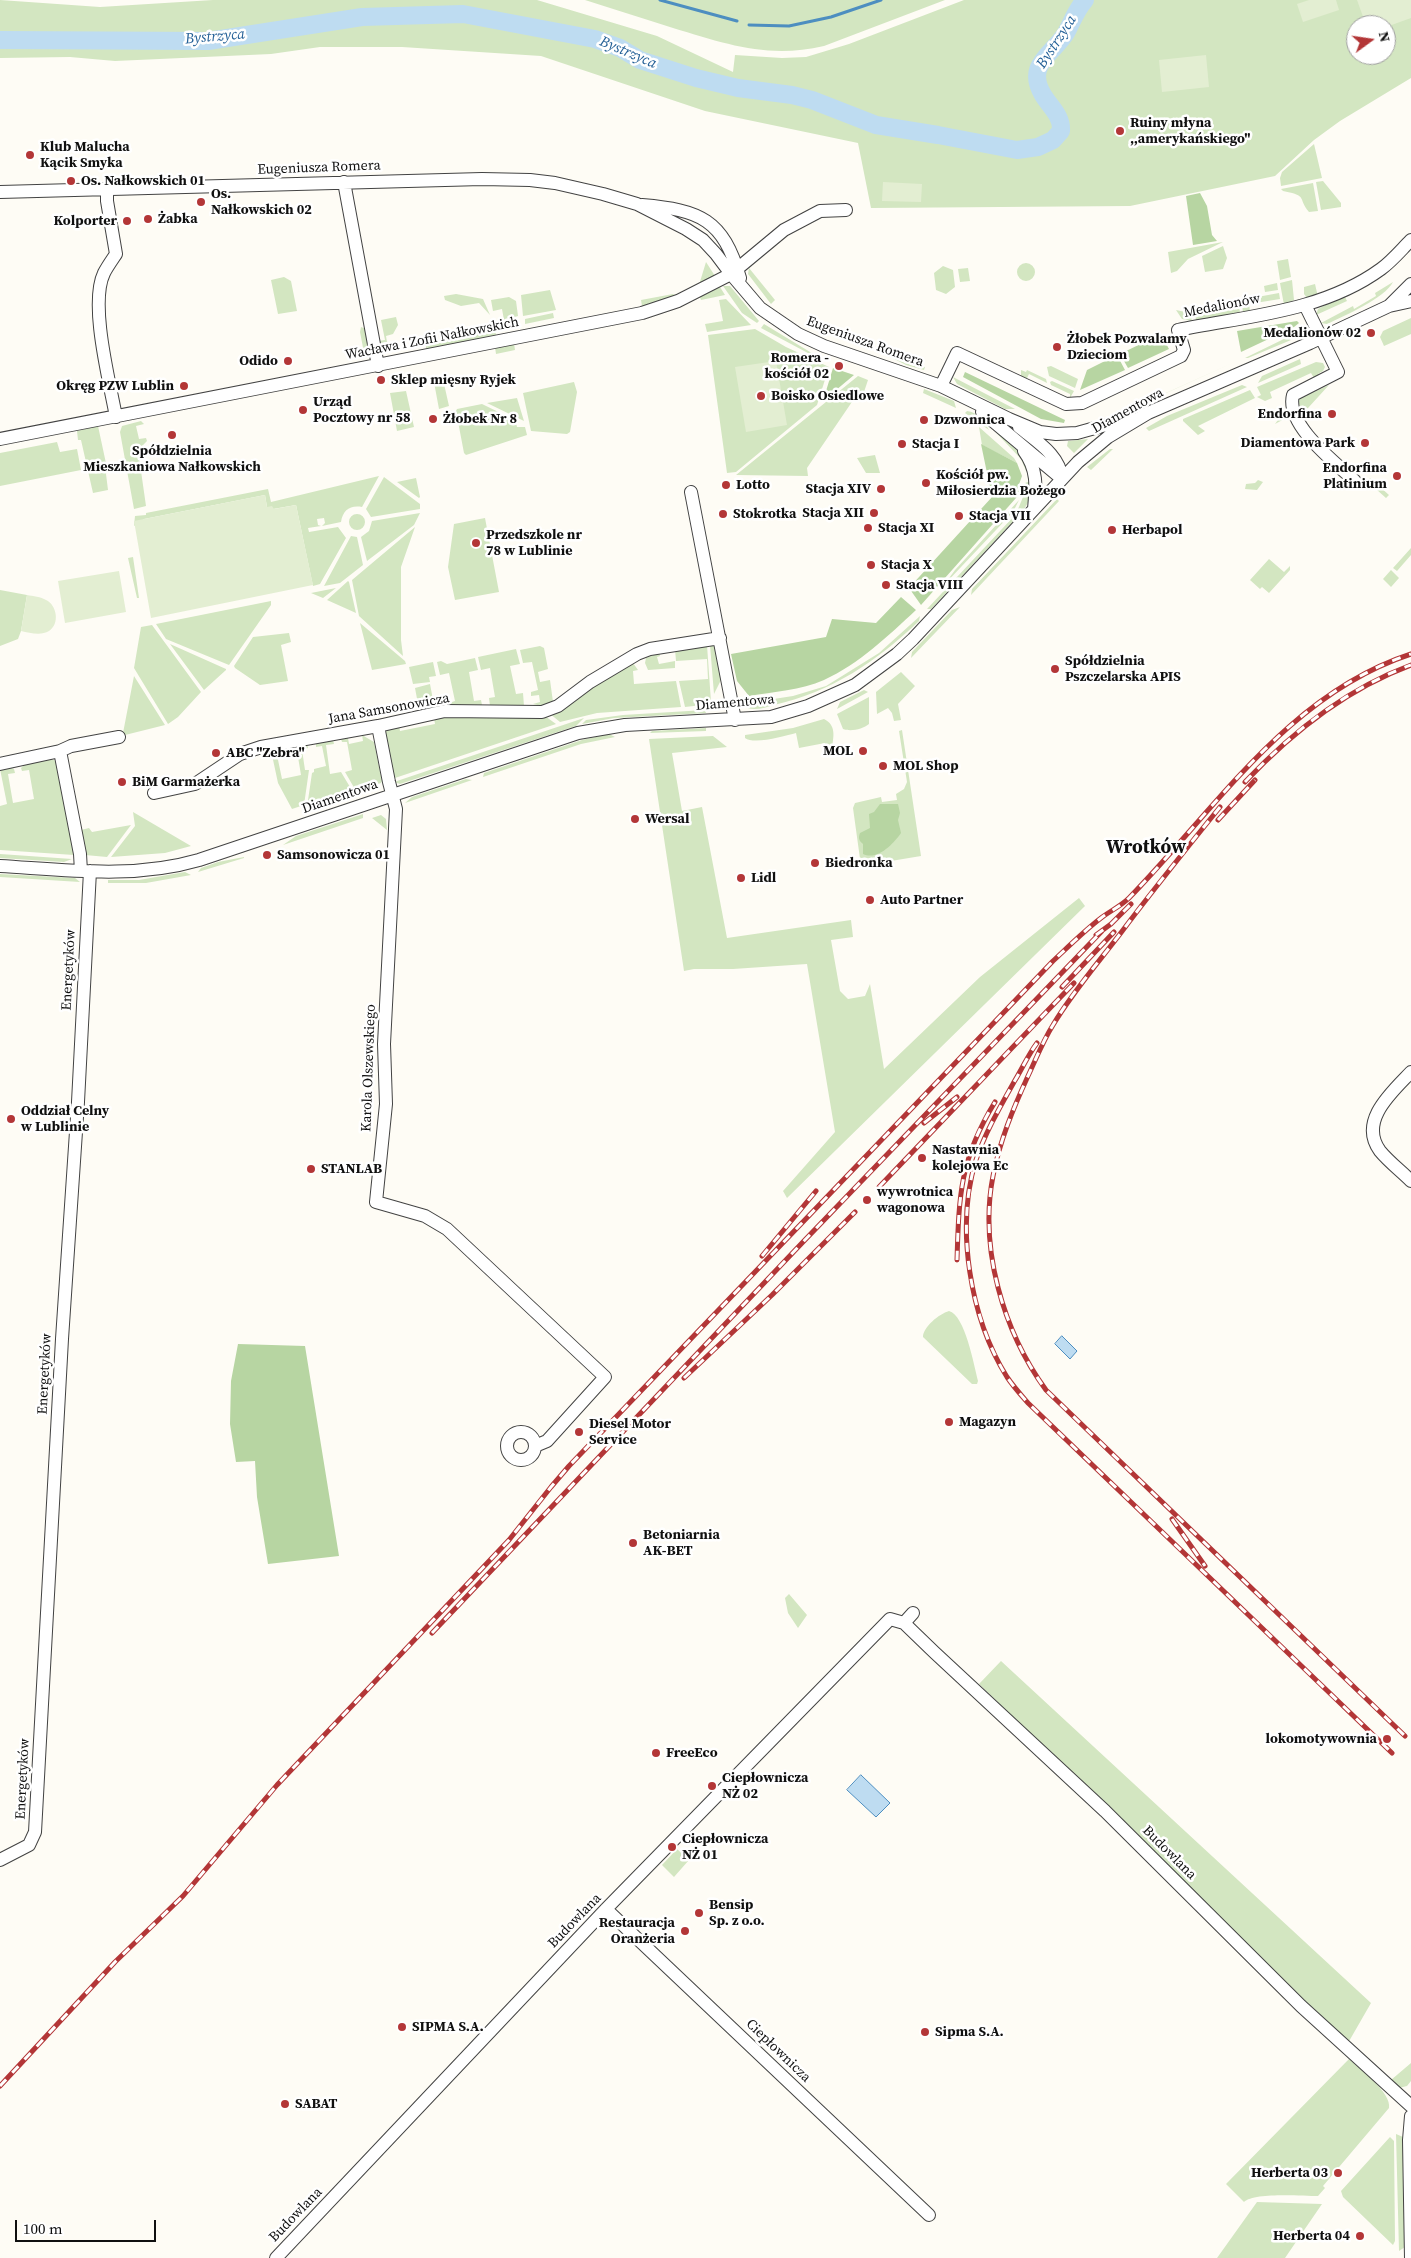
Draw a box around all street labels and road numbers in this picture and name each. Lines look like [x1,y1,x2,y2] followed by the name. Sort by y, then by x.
[257,157,381,179] street label: Eugeniusza Romera
[1182,290,1262,322] street label: Medalionów
[804,313,926,371] street label: Eugeniusza Romera
[344,314,520,364] street label: Wacława i Zofii Nałkowskich
[1089,384,1167,438] street label: Diamentowa
[327,690,451,728] street label: Jana Samsonowicza
[695,691,775,715] street label: Diamentowa
[300,776,380,818] street label: Diamentowa
[58,929,80,1011] street label: Energetyków
[358,1004,380,1132] street label: Karola Olszewskiego
[34,1333,56,1415] street label: Energetyków
[12,1738,34,1820] street label: Energetyków
[1139,1823,1199,1883] street label: Budowlana
[545,1890,605,1952] street label: Budowlana
[742,2016,814,2086] street label: Ciepłownicza
[266,2184,326,2246] street label: Budowlana

